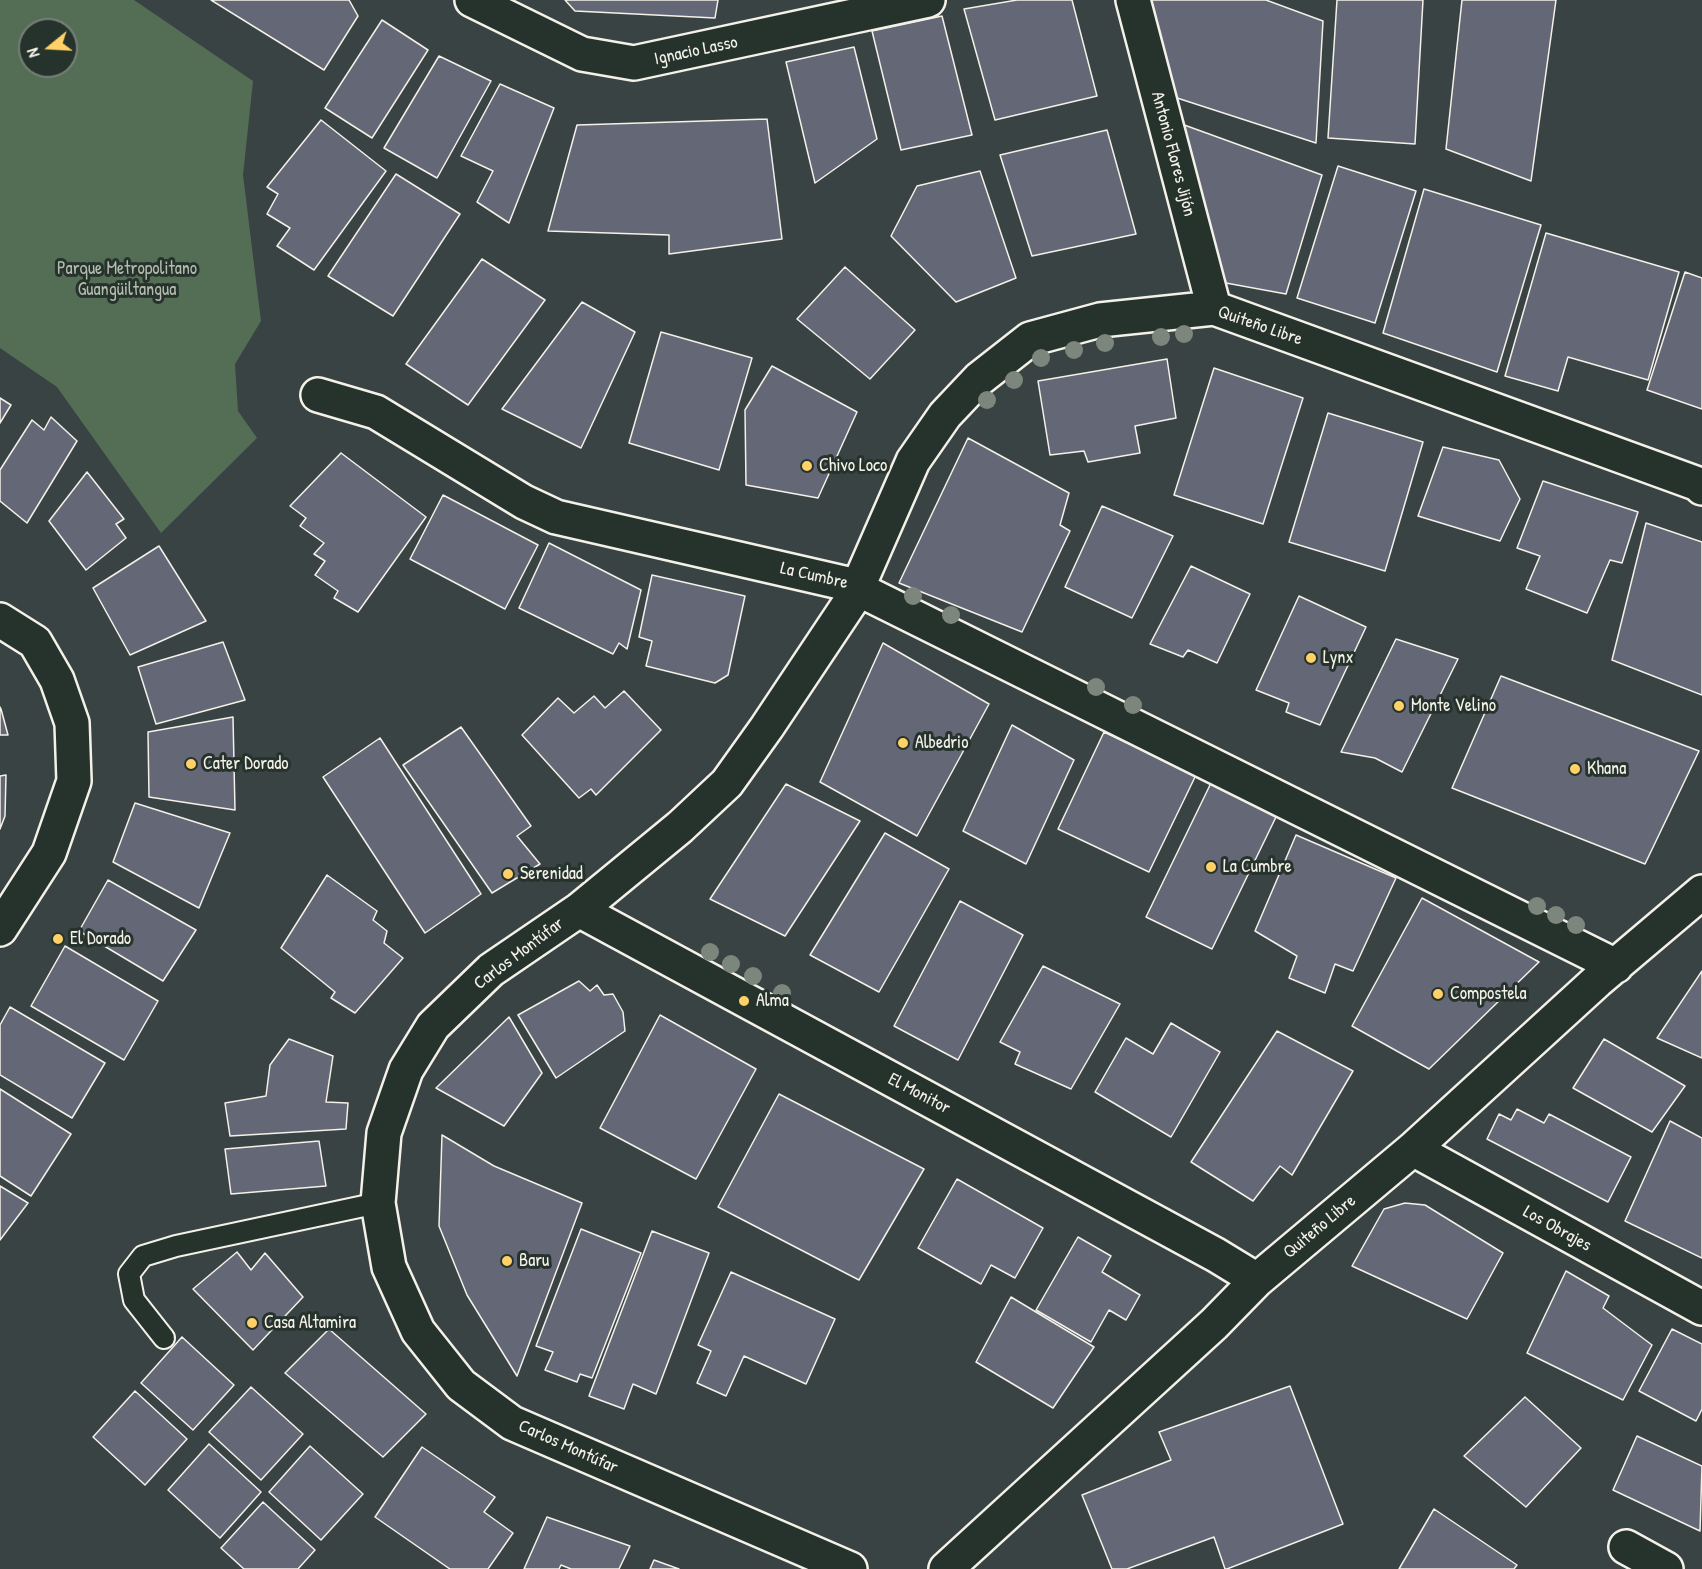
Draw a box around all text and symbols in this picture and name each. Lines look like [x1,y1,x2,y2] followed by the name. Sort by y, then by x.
[18,18,78,78] north arrow
[652,32,740,70] street label: Ignacio Lasso
[21,46,45,60] text: N
[1146,89,1200,219] street label: Antonio Flores Jijón
[57,258,197,300] park label: Parque Metropolitano Guangüiltangua
[1215,301,1305,351] street label: Quiteño Libre
[819,455,887,477] place label: Chivo Loco
[800,459,814,473] marker: Chivo Loco
[778,558,850,594] street label: La Cumbre
[1323,647,1354,669] place label: Lynx
[1304,651,1318,665] marker: Lynx
[1411,695,1496,717] place label: Monte Velino
[1392,699,1406,713] marker: Monte Velino
[915,732,968,754] place label: Albedrio
[896,736,910,750] marker: Albedrio
[203,753,288,775] place label: Cater Dorado
[184,757,198,771] marker: Cater Dorado
[1587,758,1626,780] place label: Khana
[1568,762,1582,776] marker: Khana
[1223,856,1292,878] place label: La Cumbre
[1204,860,1218,874] marker: La Cumbre
[520,863,583,885] place label: Serenidad
[501,867,515,881] marker: Serenidad
[470,913,568,995] street label: Carlos Montúfar
[70,928,131,950] place label: El Dorado
[51,932,65,946] marker: El Dorado
[1450,983,1526,1005] place label: Compostela
[1431,987,1445,1001] marker: Compostela
[756,990,789,1012] place label: Alma
[737,994,751,1008] marker: Alma
[884,1069,954,1119] street label: El Monitor
[1279,1190,1361,1264] street label: Quiteño Libre
[1519,1201,1595,1257] street label: Los Obrajes
[519,1250,549,1272] place label: Baru
[500,1254,514,1268] marker: Baru
[264,1312,356,1334] place label: Casa Altamira
[245,1316,259,1330] marker: Casa Altamira
[515,1415,621,1479] street label: Carlos Montúfar

